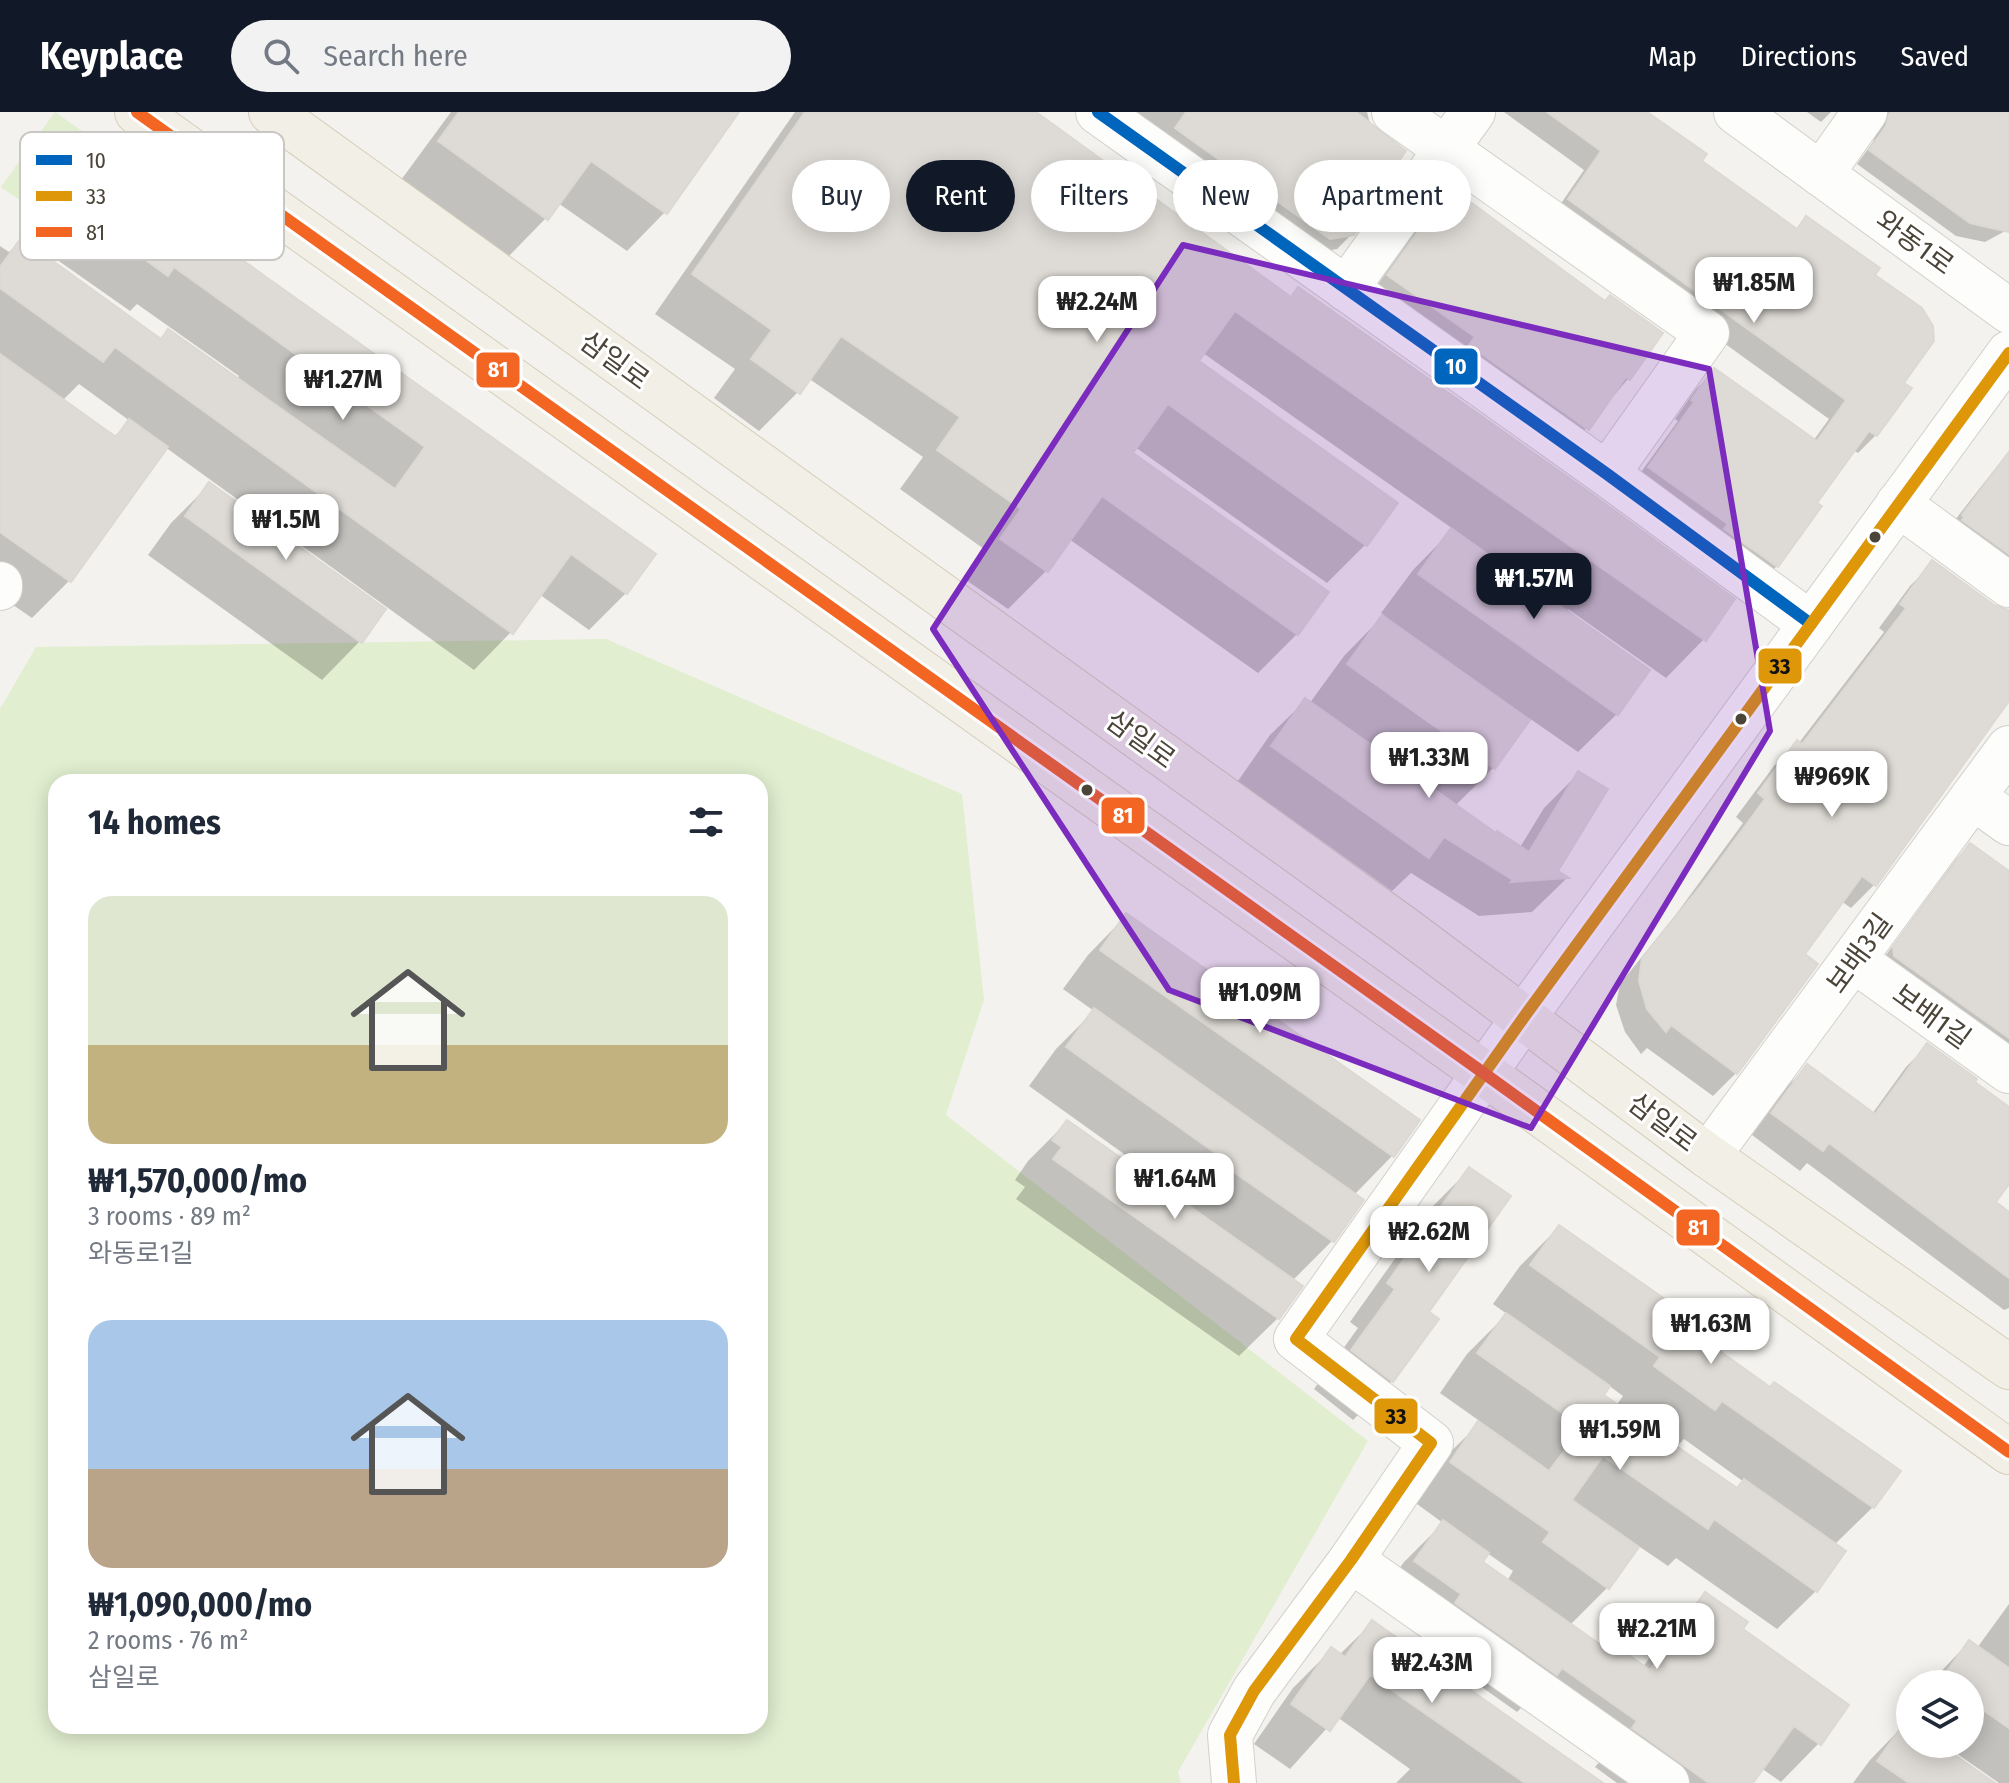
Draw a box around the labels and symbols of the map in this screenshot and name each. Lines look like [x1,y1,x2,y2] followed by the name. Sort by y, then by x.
[20,132,284,260] legend
[86,147,106,174] text: 10
[86,183,106,210] text: 33
[1869,203,1960,282] street label: 와동1로
[86,219,105,246] text: 81
[1689,257,1819,325] pin: ₩1.85M
[1032,276,1162,344] pin: ₩2.24M
[574,324,656,396] street label: 삼일로
[1433,347,1479,386] line badge: 10
[475,351,521,389] line badge: 81
[1445,353,1467,380] text: 10
[278,354,408,422] pin: ₩1.27M
[488,356,508,383] text: 81
[230,494,342,562] pin: ₩1.5M
[1867,529,1883,545] unlabelled marker
[1469,553,1599,621] pin: ₩1.57M
[1757,647,1803,685] line badge: 33
[1769,653,1790,680] text: 33
[1100,703,1182,775] street label: 삼일로
[1733,711,1749,727] unlabelled marker
[1364,732,1494,800] pin: ₩1.33M
[1776,751,1888,819] pin: ₩969K
[1079,782,1095,798] unlabelled marker
[1100,796,1146,835] line badge: 81
[1113,802,1133,829] text: 81
[1820,907,1899,999] street label: 보배3길
[1195,967,1325,1035] pin: ₩1.09M
[1886,977,1977,1056] street label: 보배1길
[1622,1086,1703,1159] street label: 삼일로
[1110,1153,1240,1221] pin: ₩1.64M
[1364,1206,1494,1274] pin: ₩2.62M
[1675,1208,1721,1247] line badge: 81
[1688,1214,1708,1241] text: 81
[1646,1298,1776,1366] pin: ₩1.63M
[1373,1397,1419,1435] line badge: 33
[1385,1403,1406,1430] text: 33
[1555,1404,1685,1472] pin: ₩1.59M
[1592,1603,1722,1671] pin: ₩2.21M
[1367,1637,1497,1705] pin: ₩2.43M

